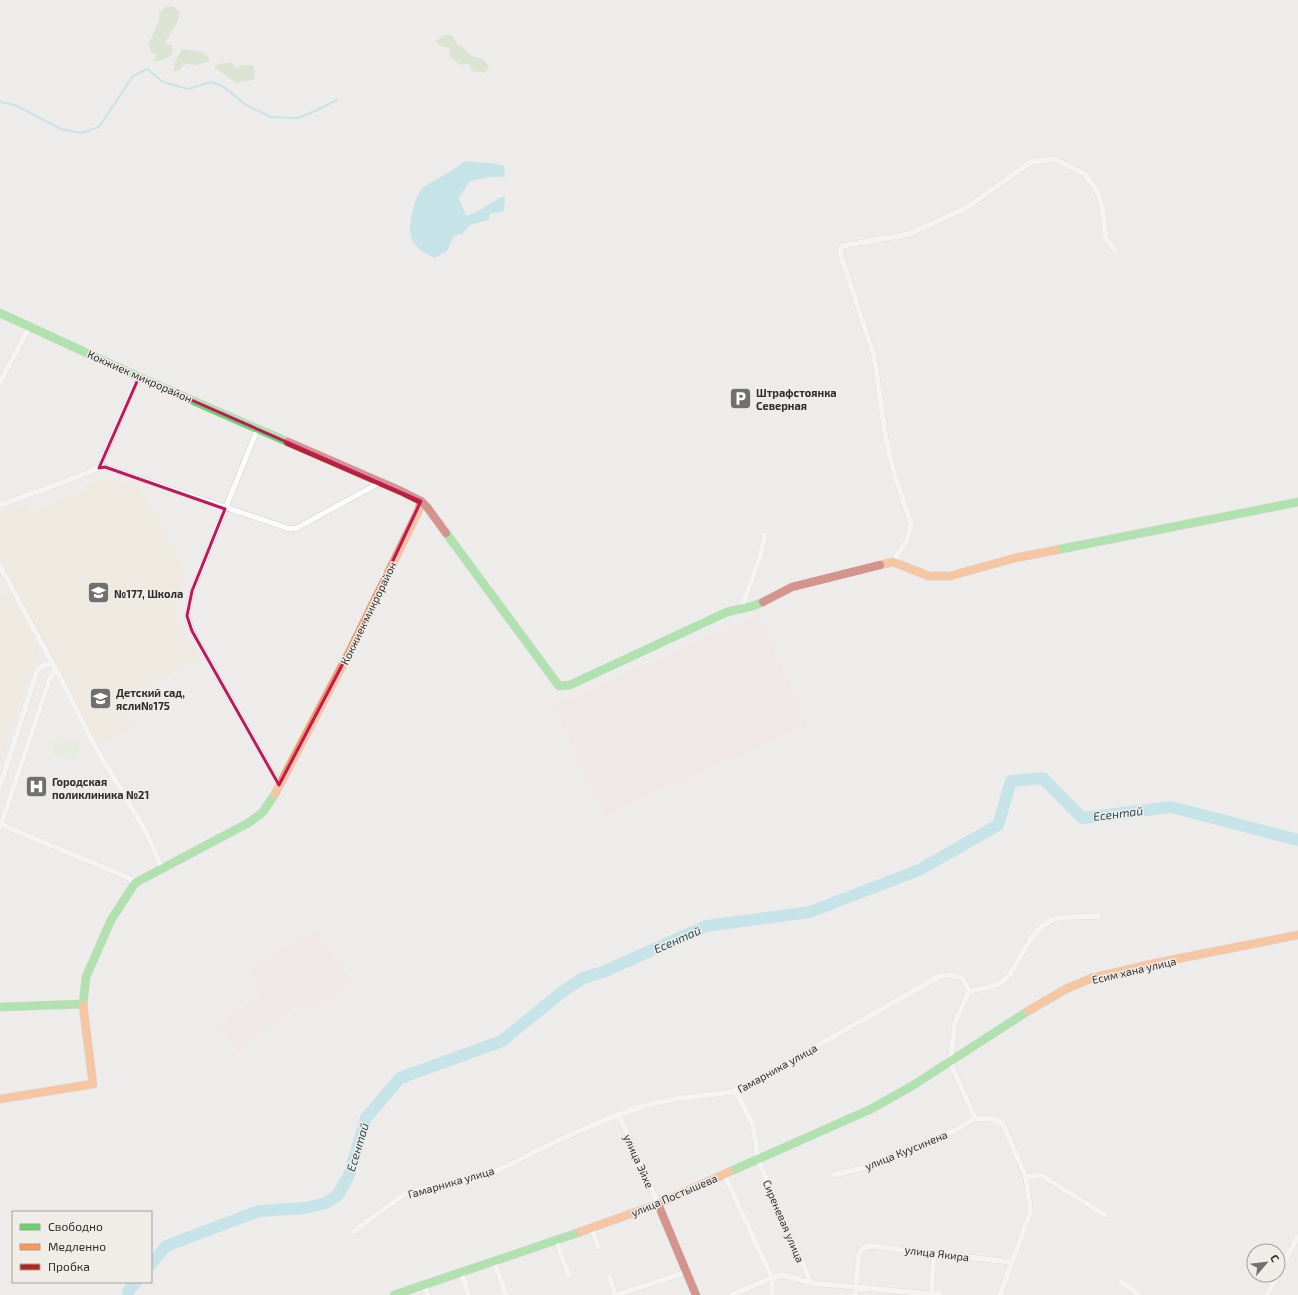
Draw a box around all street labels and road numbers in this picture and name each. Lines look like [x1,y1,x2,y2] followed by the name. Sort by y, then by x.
[86,347,194,405] street label: Кокжиек микрорайон
[337,559,399,667] street label: Кокжиек микрорайон
[1091,954,1178,987] street label: Есим хана улица
[735,1041,820,1096] street label: Гамарника улица
[863,1127,950,1173] street label: улица Куусинена
[620,1132,657,1190] street label: улица Эйхе
[406,1163,496,1202] street label: Гамарника улица
[629,1171,720,1220] street label: улица Постышева
[760,1178,807,1265] street label: Сиреневая улица
[904,1243,970,1264] street label: улица Якира

